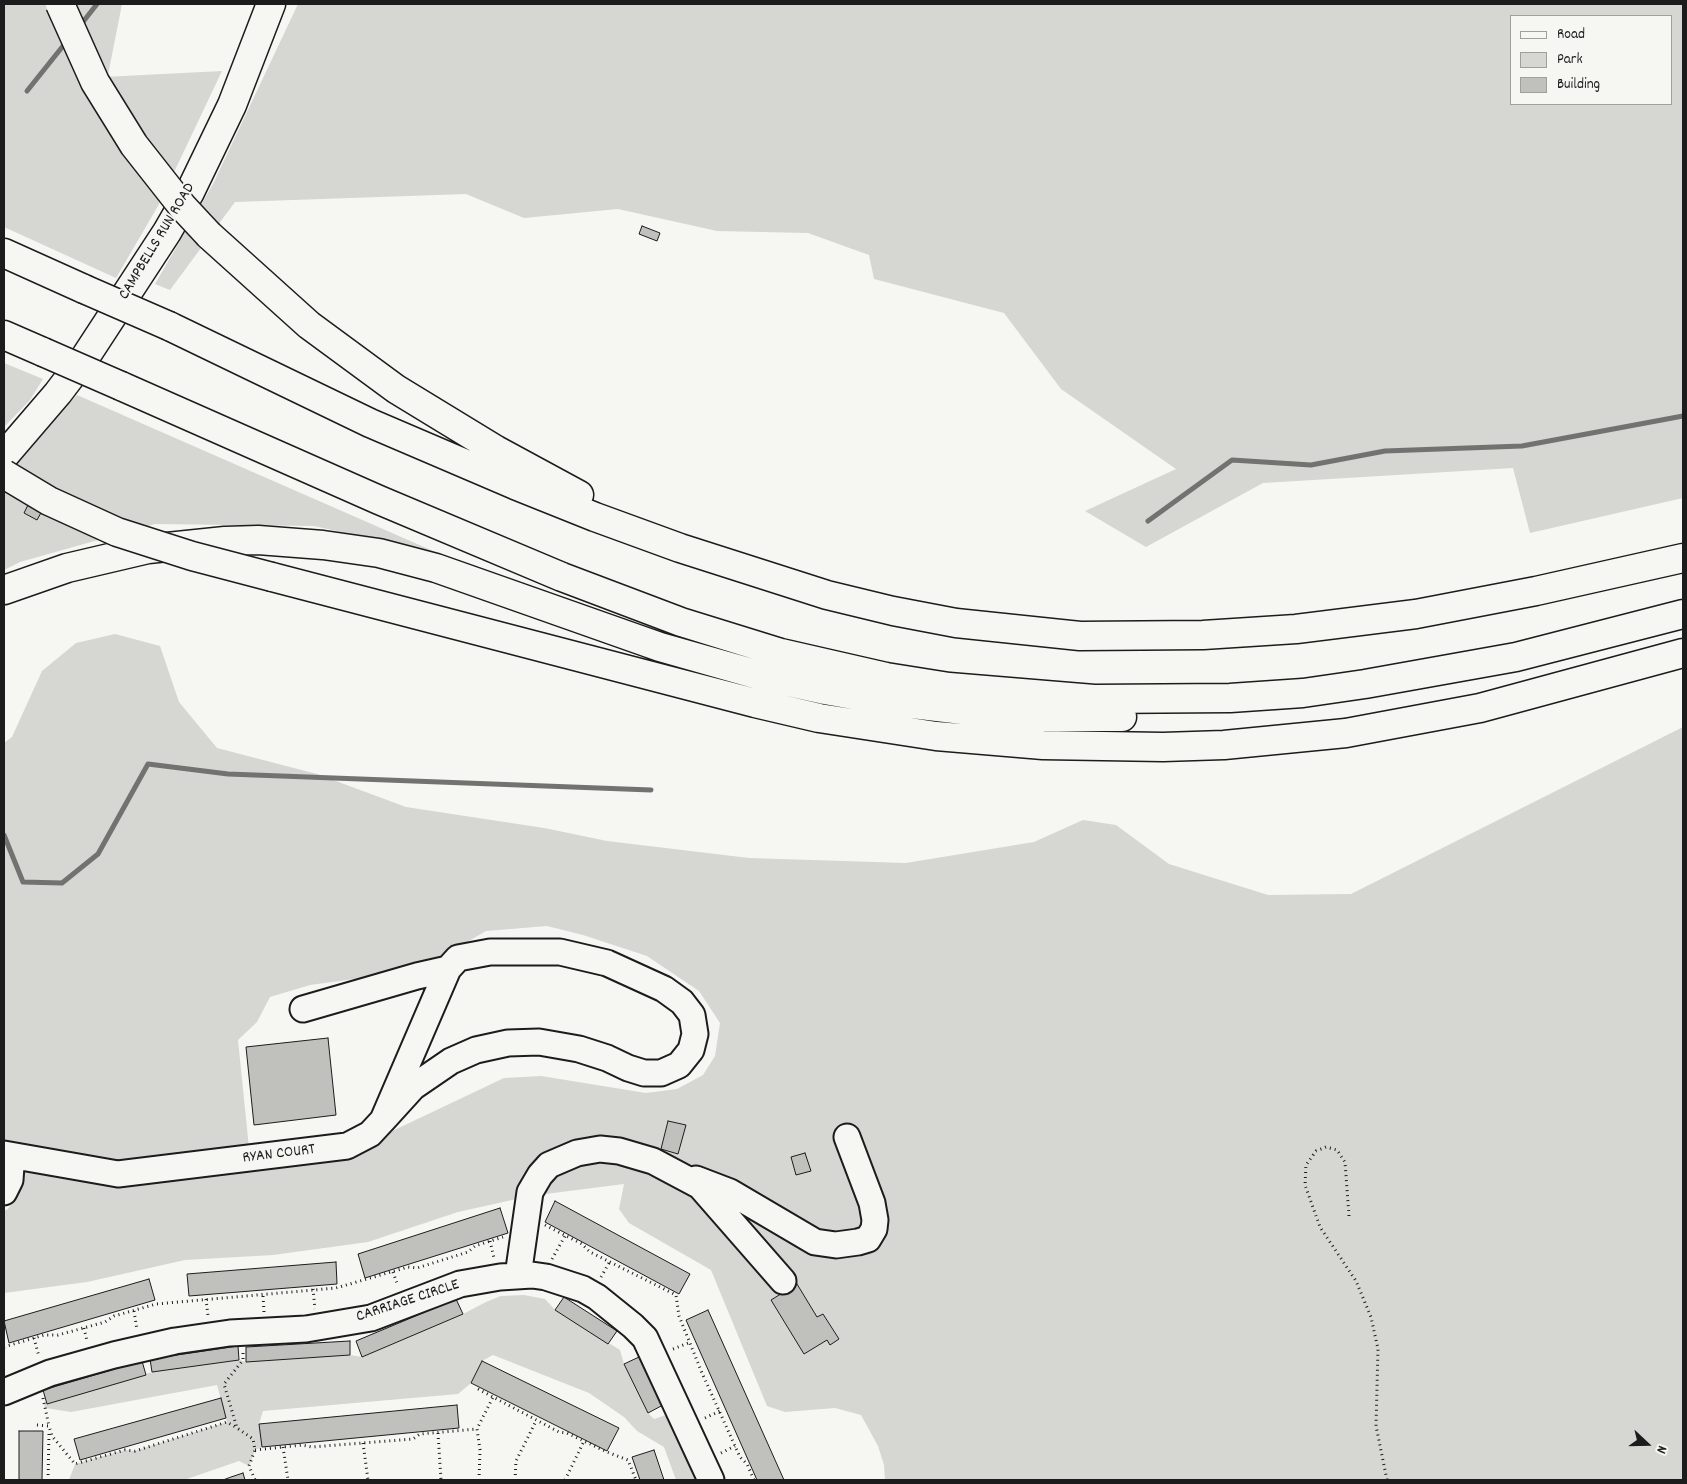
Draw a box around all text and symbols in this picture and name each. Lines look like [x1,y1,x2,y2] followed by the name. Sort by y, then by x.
[1510,15,1672,105] legend
[1557,24,1585,46] text: Road
[1557,49,1583,71] text: Park
[1557,74,1600,96] text: Building
[116,180,200,304] street label: CAMPBELLS RUN ROAD
[242,1141,316,1169] street label: RYAN COURT
[354,1276,462,1328] street label: CARRIAGE CIRCLE
[1622,1419,1672,1469] north arrow
[1650,1443,1672,1456] text: N

